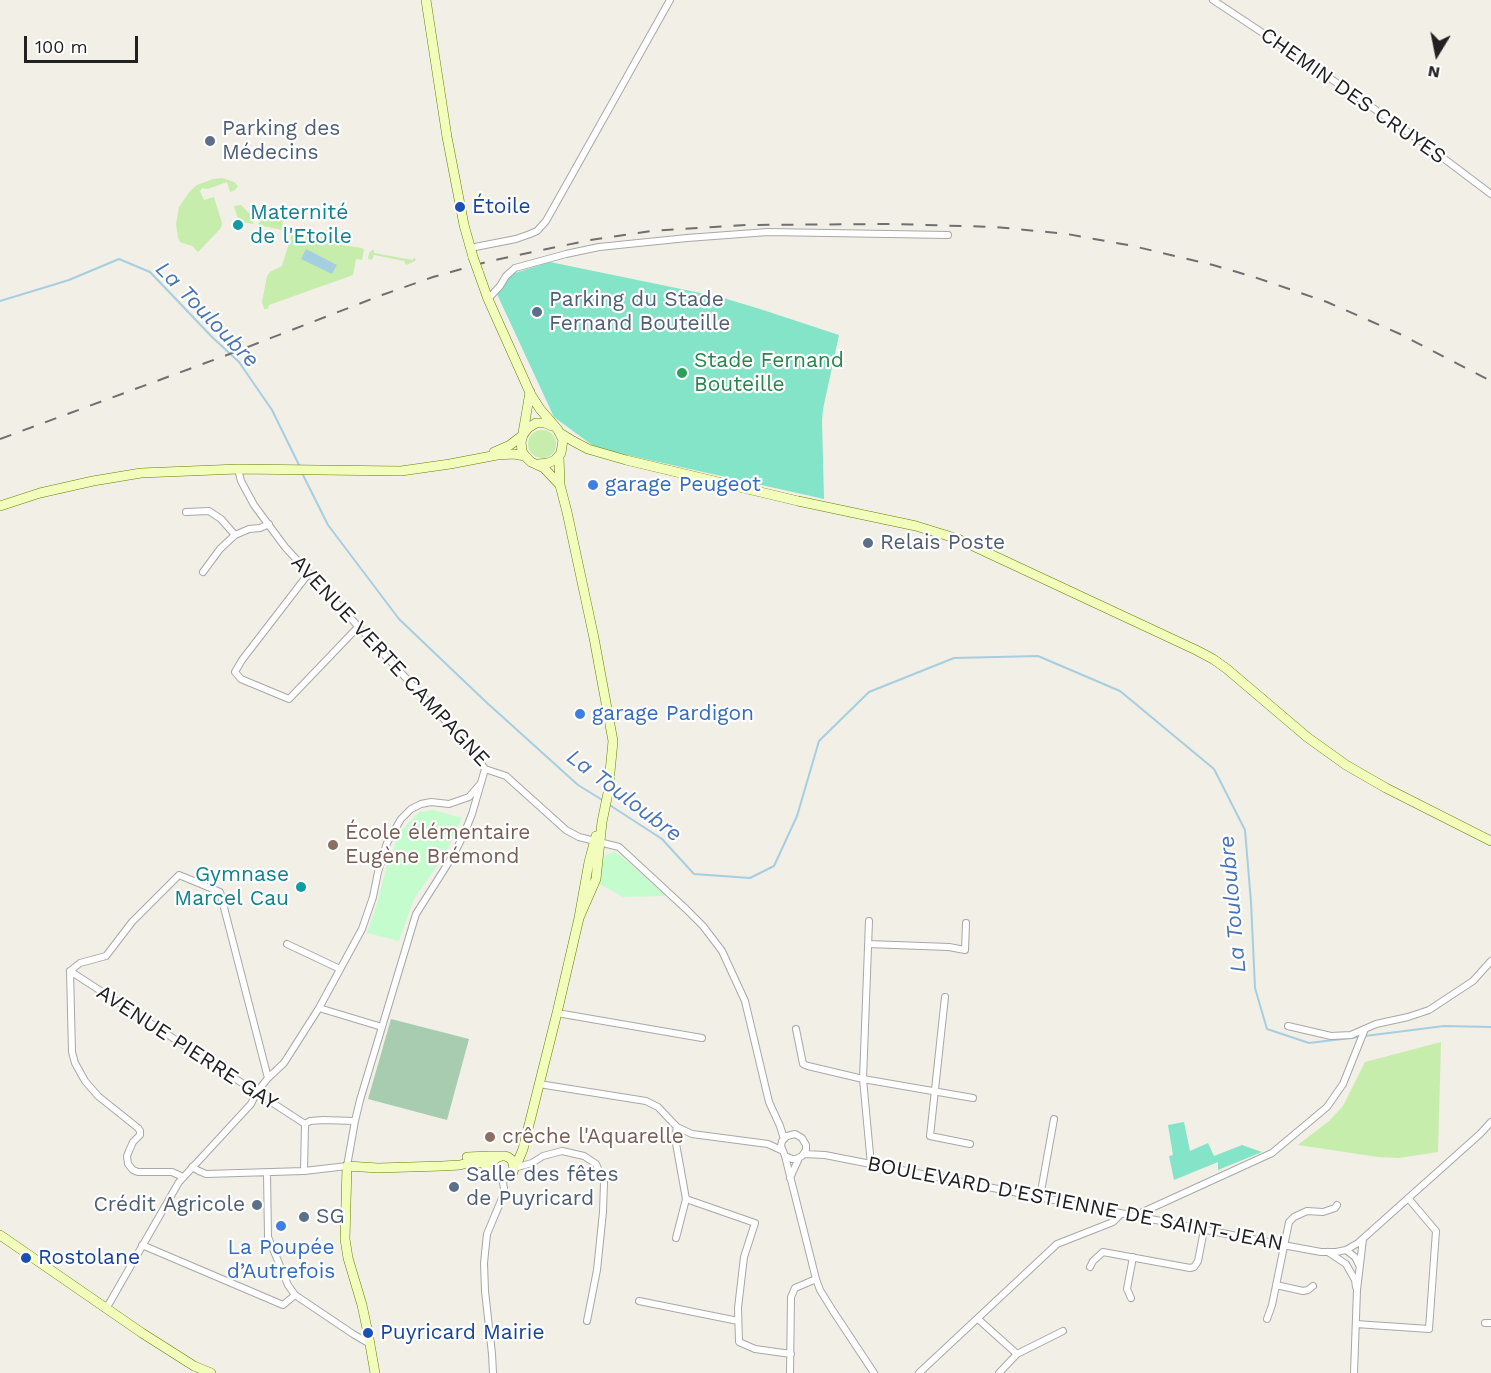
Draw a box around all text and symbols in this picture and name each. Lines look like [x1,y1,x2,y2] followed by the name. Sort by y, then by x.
[1255,22,1451,170] street label: CHEMIN DES CRUYES
[27,24,141,62] scale bar
[1407,24,1467,84] north arrow
[35,36,88,57] text: 100 m
[222,116,340,166] place label: Parking des Médecins
[203,134,217,148] marker: Parking des Médecins
[472,194,531,220] place label: Étoile
[250,200,352,250] place label: Maternité de l'Etoile
[453,200,467,214] marker: Étoile
[231,218,245,232] marker: Maternité de l'Etoile
[150,256,264,374] water label: La Touloubre
[549,287,730,337] place label: Parking du Stade Fernand Bouteille
[530,305,544,319] marker: Parking du Stade Fernand Bouteille
[694,348,844,398] place label: Stade Fernand Bouteille
[675,366,689,380] marker: Stade Fernand Bouteille
[605,472,761,498] place label: garage Peugeot
[586,478,600,492] marker: garage Peugeot
[880,530,1005,556] place label: Relais Poste
[861,536,875,550] marker: Relais Poste
[285,550,495,772] street label: AVENUE VERTE CAMPAGNE
[592,701,754,727] place label: garage Pardigon
[573,707,587,721] marker: garage Pardigon
[561,744,687,848] water label: La Touloubre
[345,820,530,870] place label: École élémentaire Eugène Brémond
[1214,834,1252,974] water label: La Touloubre
[326,838,340,852] marker: École élémentaire Eugène Brémond
[174,862,289,912] place label: Gymnase Marcel Cau
[294,880,308,894] marker: Gymnase Marcel Cau
[92,980,282,1116] street label: AVENUE PIERRE GAY
[502,1124,684,1150] place label: crêche l'Aquarelle
[483,1130,497,1144] marker: crêche l'Aquarelle
[865,1151,1285,1257] street label: BOULEVARD D'ESTIENNE DE SAINT-JEAN
[466,1162,619,1212] place label: Salle des fêtes de Puyricard
[447,1180,461,1194] marker: Salle des fêtes de Puyricard
[93,1192,245,1218] place label: Crédit Agricole
[250,1198,264,1212] marker: Crédit Agricole
[316,1204,345,1230] place label: SG
[297,1210,311,1224] marker: SG
[274,1219,288,1233] marker: La Poupée d’Autrefois
[227,1235,335,1285] place label: La Poupée d’Autrefois
[38,1245,140,1271] place label: Rostolane
[19,1251,33,1265] marker: Rostolane
[380,1320,545,1346] place label: Puyricard Mairie
[361,1326,375,1340] marker: Puyricard Mairie

